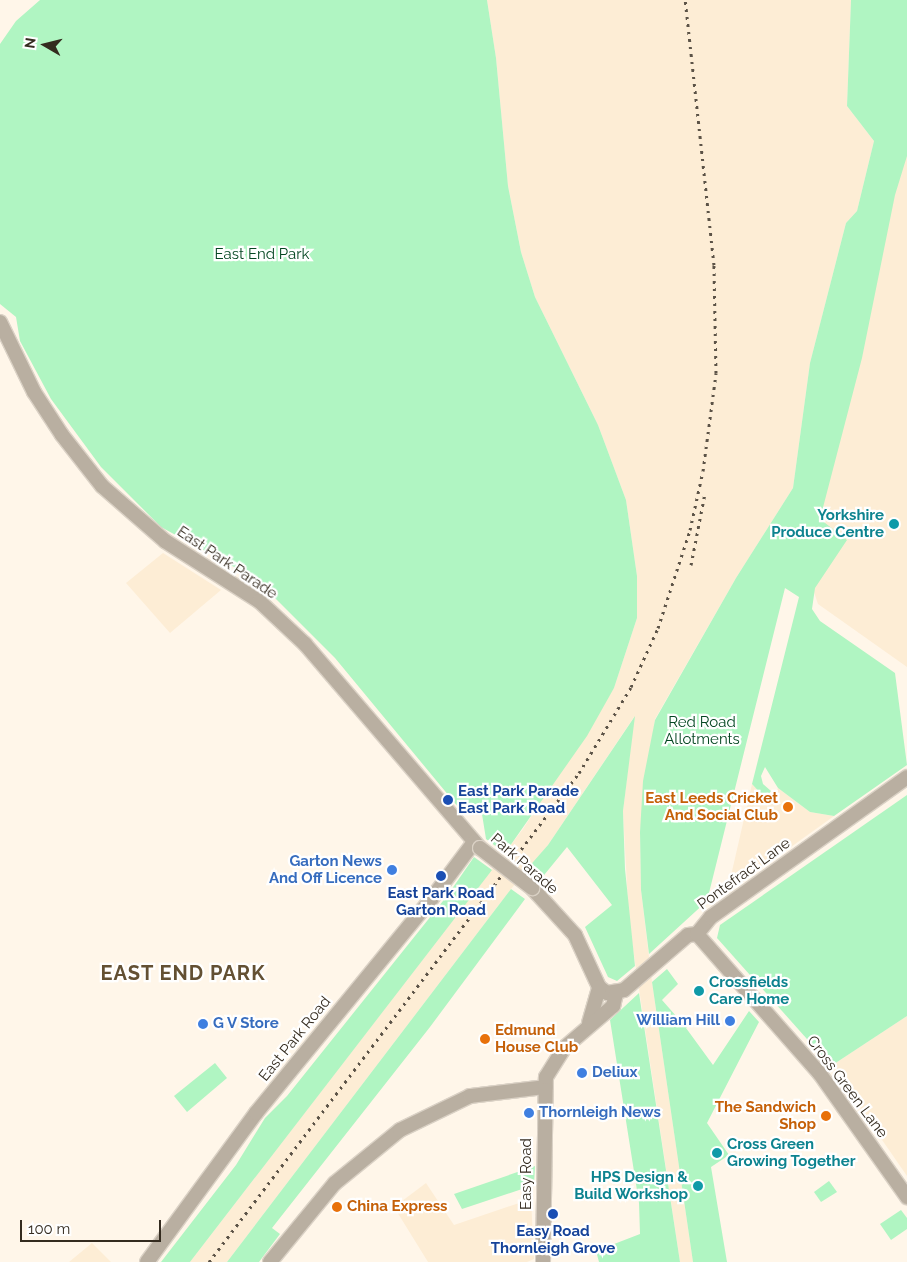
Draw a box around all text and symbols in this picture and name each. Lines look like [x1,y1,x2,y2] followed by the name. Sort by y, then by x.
[20,20,70,70] north arrow
[21,37,39,49] text: N
[215,246,309,264] park label: East End Park
[771,506,884,541] place label: Yorkshire Produce Centre
[888,518,900,530] marker: Yorkshire Produce Centre
[174,523,280,603] street label: East Park Parade
[664,713,740,748] park label: Red Road Allotments
[458,782,579,817] place label: East Park Parade East Park Road
[645,789,778,824] place label: East Leeds Cricket And Social Club
[442,794,454,806] marker: East Park Parade East Park Road
[782,801,794,813] marker: East Leeds Cricket And Social Club
[487,830,561,898] street label: Park Parade
[694,834,794,914] street label: Pontefract Lane
[269,852,382,887] place label: Garton News And Off Licence
[386,864,398,876] marker: Garton News And Off Licence
[435,870,447,882] marker: East Park Road Garton Road
[387,884,495,919] place label: East Park Road Garton Road
[99,961,267,985] district label: EAST END PARK
[709,973,789,1008] place label: Crossfields Care Home
[693,985,705,997] marker: Crossfields Care Home
[255,993,335,1085] street label: East Park Road
[636,1012,720,1030] place label: William Hill
[213,1015,280,1033] place label: G V Store
[724,1015,736,1027] marker: William Hill
[197,1018,209,1030] marker: G V Store
[495,1021,578,1056] place label: Edmund House Club
[803,1032,891,1142] street label: Cross Green Lane
[479,1033,491,1045] marker: Edmund House Club
[592,1064,638,1082] place label: Deliux
[576,1067,588,1079] marker: Deliux
[715,1098,816,1133] place label: The Sandwich Shop
[539,1104,661,1122] place label: Thornleigh News
[523,1107,535,1119] marker: Thornleigh News
[820,1110,832,1122] marker: The Sandwich Shop
[727,1135,856,1170] place label: Cross Green Growing Together
[518,1138,536,1210] street label: Easy Road
[711,1147,723,1159] marker: Cross Green Growing Together
[574,1168,688,1203] place label: HPS Design & Build Workshop
[692,1180,704,1192] marker: HPS Design & Build Workshop
[347,1198,447,1216] place label: China Express
[331,1201,343,1213] marker: China Express
[547,1208,559,1220] marker: Easy Road Thornleigh Grove
[22,1210,164,1242] scale bar
[28,1220,70,1238] text: 100 m
[491,1222,615,1257] place label: Easy Road Thornleigh Grove

